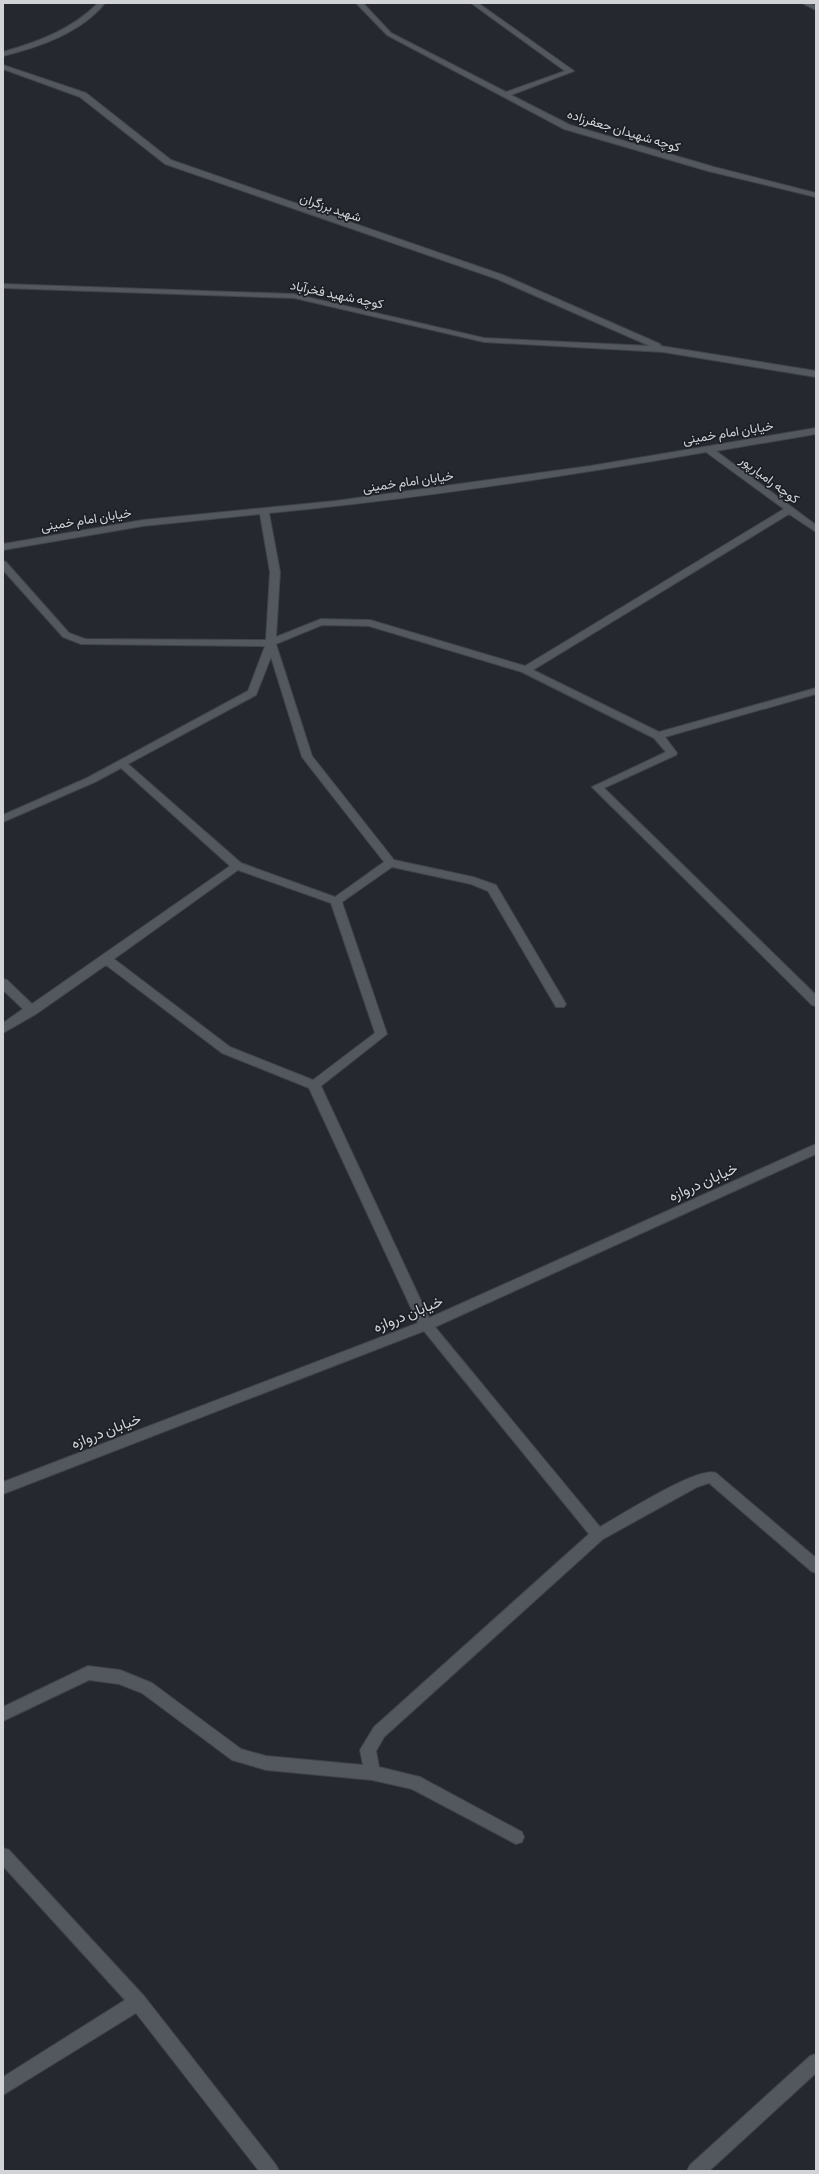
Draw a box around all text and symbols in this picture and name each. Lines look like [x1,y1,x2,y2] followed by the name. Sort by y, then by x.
[565,108,682,157] street label: کوچه شهیدان جعفرزاده
[298,191,363,226] street label: شهید برزگران
[288,279,385,314] street label: کوچه شهید فخرآباد
[682,420,775,448] street label: خیابان امام خمینی
[735,453,801,508] street label: کوچه رامیارپور
[362,470,455,496] street label: خیابان امام خمینی
[40,507,133,535] street label: خیابان امام خمینی
[667,1161,740,1205] street label: خیابان دروازه
[371,1294,445,1336] street label: خیابان دروازه
[69,1411,144,1453] street label: خیابان دروازه

